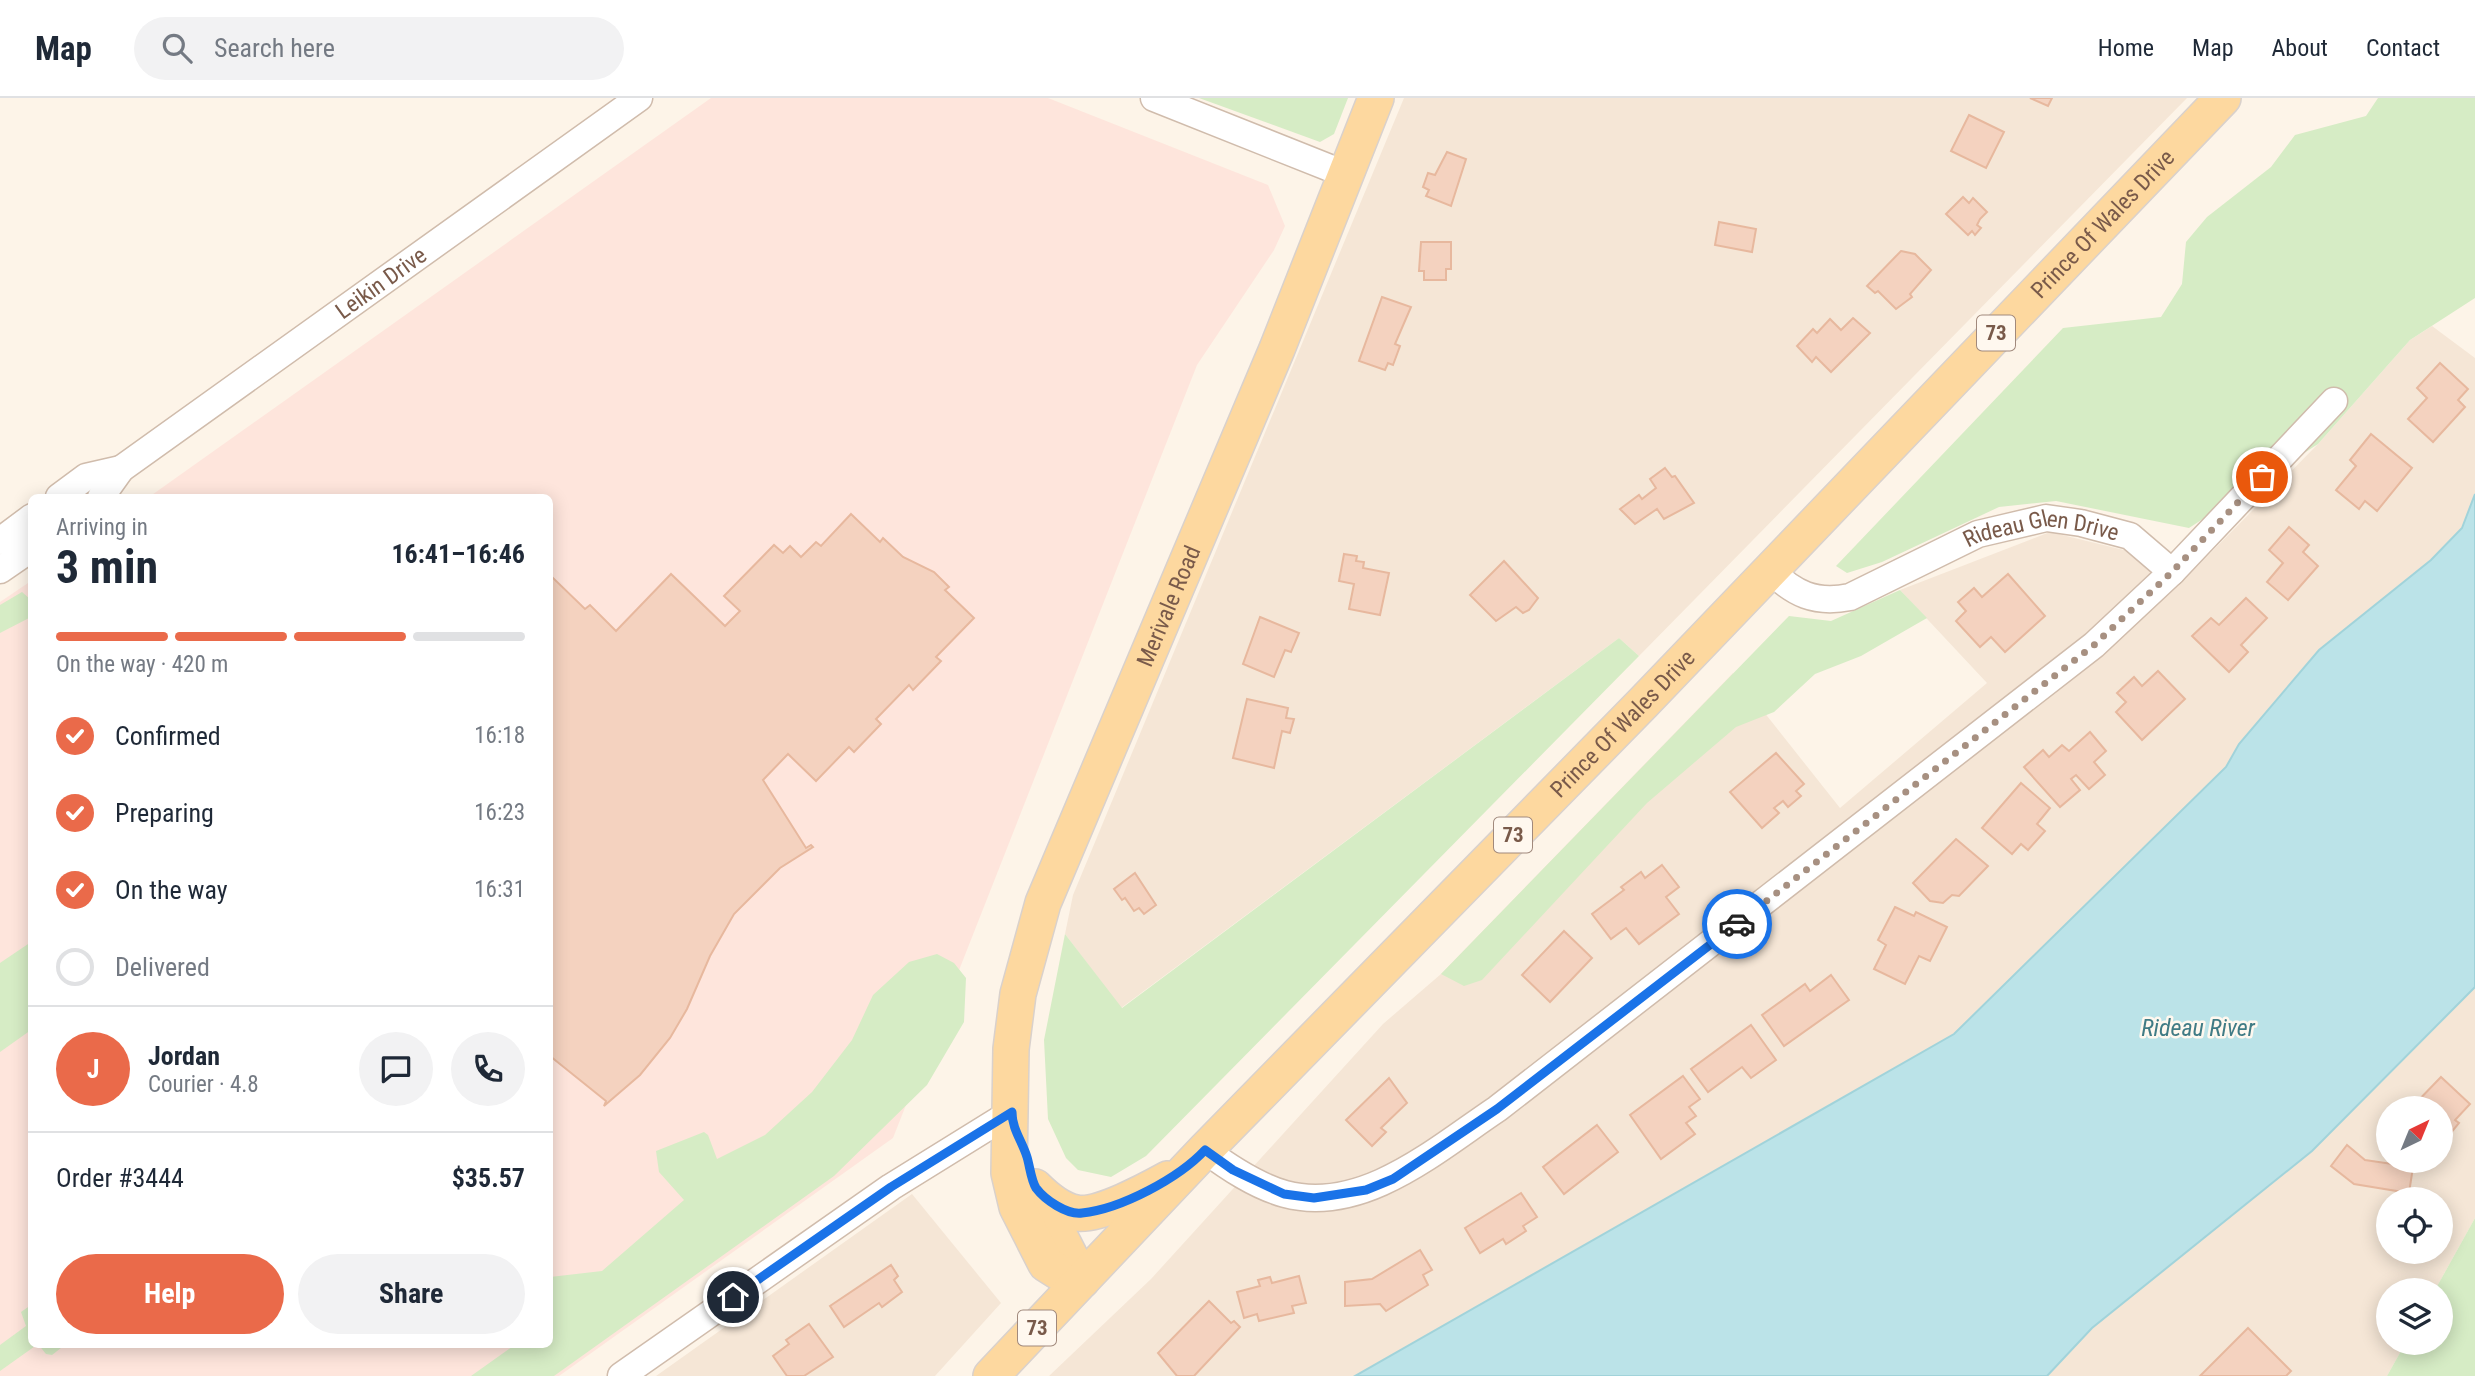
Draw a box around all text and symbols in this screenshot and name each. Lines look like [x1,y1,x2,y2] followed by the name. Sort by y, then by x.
[134,17,624,80] search box
[35,29,92,68] text: Map
[158,29,196,67] icon: search
[214,33,335,63] text: Search here
[2098,34,2154,62] text: Home
[2192,34,2234,62] text: Map
[2272,34,2328,62] text: About
[2366,34,2440,62] text: Contact
[2025,144,2180,304] street label: Prince Of Wales Drive
[330,241,431,324] street label: Leikin Drive
[1977,316,2015,350] road number: 73
[2232,447,2292,507] pin
[2243,458,2281,496] icon: bag
[1959,505,2122,553] street label: Rideau Glen Drive
[56,514,148,541] text: Arriving in
[391,539,525,569] text: 16:41–16:46
[56,540,158,594] text: 3 min
[1131,542,1206,671] street label: Merivale Road
[1545,644,1700,803] street label: Prince Of Wales Drive
[56,651,228,678] text: On the way · 420 m
[56,717,94,755] icon: check
[115,721,221,751] text: Confirmed
[474,722,525,749] text: 16:18
[56,794,94,832] icon: check
[115,798,214,828] text: Preparing
[474,799,525,826] text: 16:23
[1494,818,1532,852] road number: 73
[56,871,94,909] icon: check
[115,875,228,905] text: On the way
[474,876,525,903] text: 16:31
[1702,889,1772,959] courier
[1718,905,1756,943] icon: car
[115,952,210,982] text: Delivered
[2141,1014,2256,1042] water label: Rideau River
[359,1032,433,1106] button: chat
[451,1032,525,1106] button: phone
[148,1041,220,1071] text: Jordan
[87,1054,99,1084] text: J
[148,1071,259,1098] text: Courier · 4.8
[2376,1096,2454,1172] north arrow
[2376,1096,2453,1355] map controls
[56,1163,184,1193] text: Order #3444
[452,1163,525,1193] text: $35.57
[2376,1187,2453,1264] button: locate
[56,1254,284,1334] button: Help
[298,1254,525,1334] button: Share
[703,1267,763,1327] pin
[714,1278,752,1316] icon: home
[2376,1278,2453,1355] button: layers
[1018,1310,1056,1346] road number: 73

